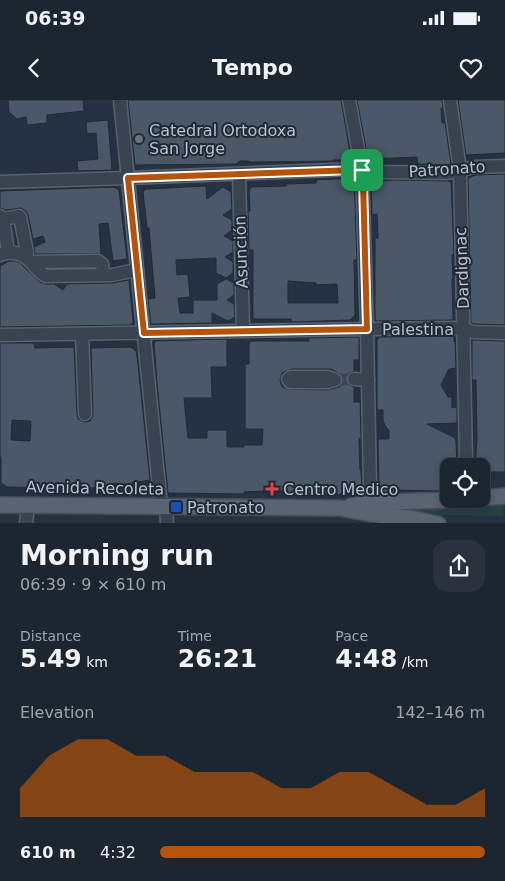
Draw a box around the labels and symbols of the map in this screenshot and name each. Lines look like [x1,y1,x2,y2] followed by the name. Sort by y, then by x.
[149,121,296,158] place label: Catedral Ortodoxa San Jorge
[133,133,145,145] marker: Catedral Ortodoxa San Jorge
[341,149,383,191] pin
[408,157,486,181] street label: Patronato
[230,215,252,289] street label: Asunción
[451,227,473,309] street label: Dardignac
[382,320,454,339] street label: Palestina
[26,477,164,499] street label: Avenida Recoleta
[283,480,398,499] place label: Centro Medico
[265,482,279,496] marker: Centro Medico
[187,498,264,517] place label: Patronato
[169,500,183,514] marker: Patronato

